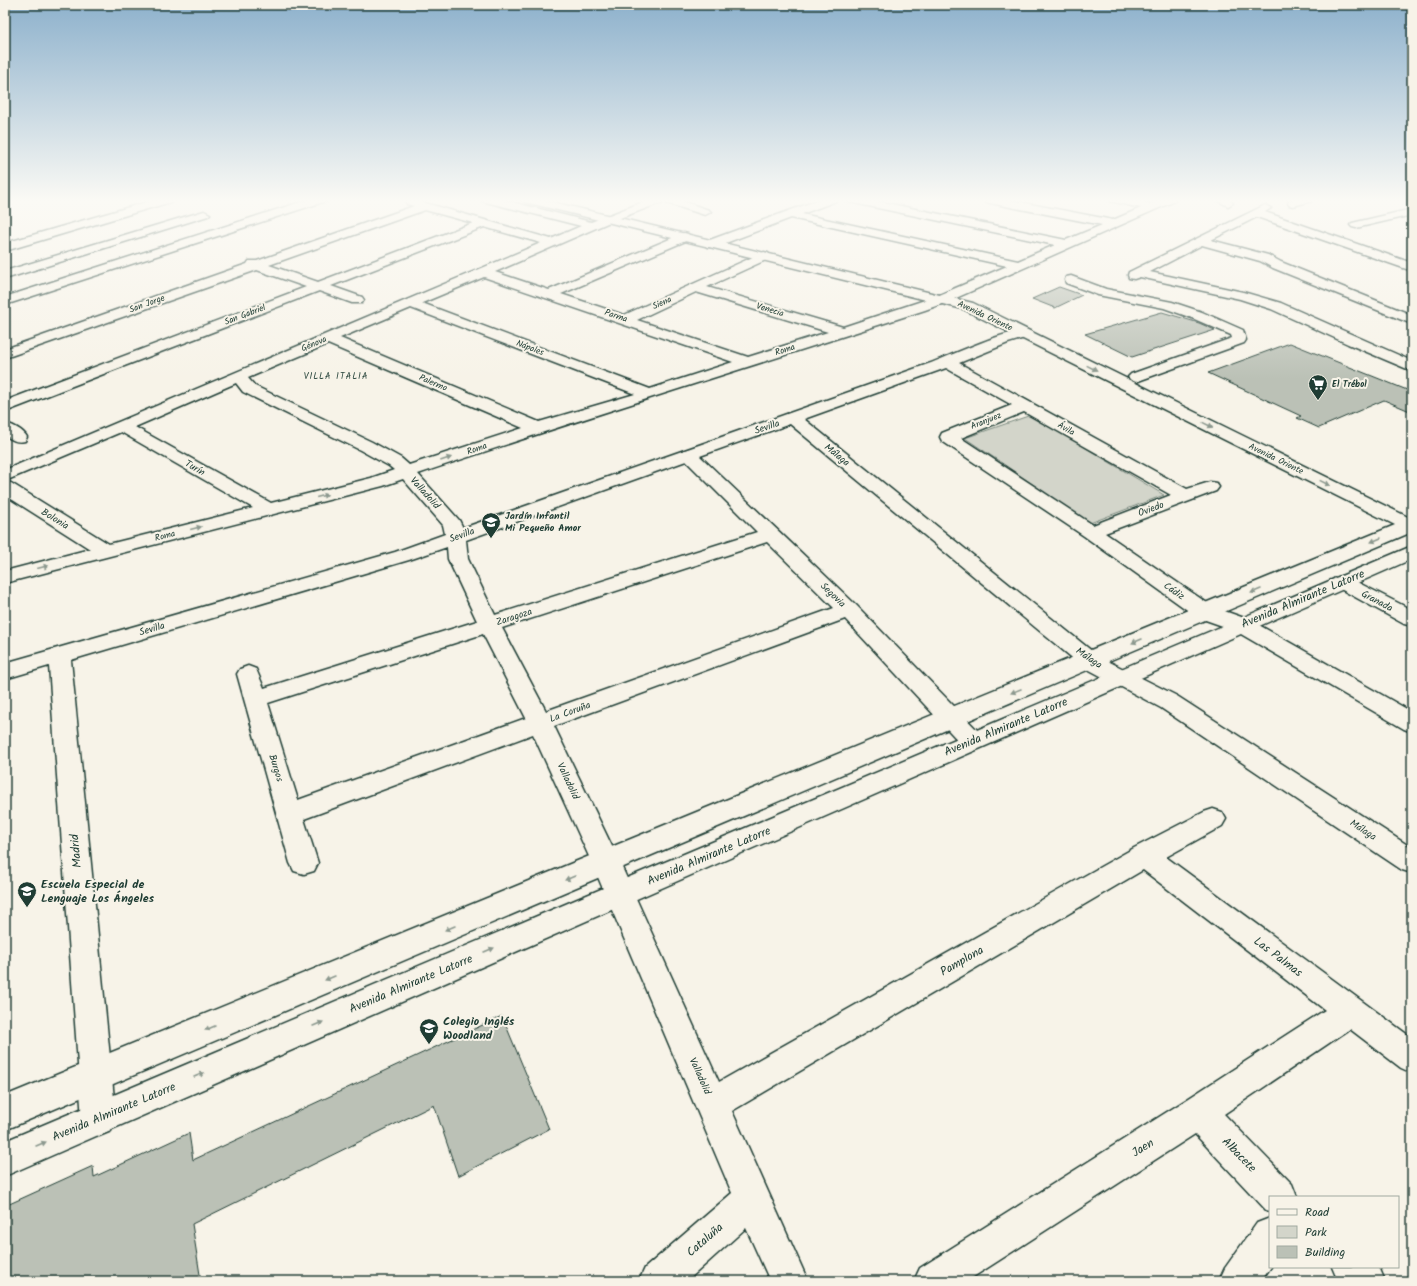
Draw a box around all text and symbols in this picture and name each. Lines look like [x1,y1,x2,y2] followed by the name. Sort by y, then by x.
[127,291,167,317] street label: San Jorge
[650,292,674,314] street label: Siena
[955,297,1015,335] street label: Avenida Oriente
[754,299,786,321] street label: Venecia
[222,300,269,330] street label: San Gabriel
[602,305,630,327] street label: Parma
[299,332,329,356] street label: Génova
[514,336,546,360] street label: Nápoles
[773,340,797,360] street label: Roma
[1086,365,1097,371] one-way arrow
[304,369,368,384] district label: VILLA ITALIA
[416,370,450,396] street label: Palermo
[1307,373,1329,401] supermarket icon: El Trébol
[1332,377,1367,392] place label: El Trébol
[968,408,1004,434] street label: Aranjuez
[752,415,782,439] street label: Sevilla
[1055,418,1077,440] street label: Ávila
[1202,422,1214,428] one-way arrow
[465,439,489,459] street label: Roma
[1246,439,1306,479] street label: Avenida Oriente
[821,440,854,471] street label: Málaga
[441,455,453,461] one-way arrow
[182,456,208,480] street label: Turín
[406,473,445,514] street label: Valladolid
[1319,480,1330,486] one-way arrow
[316,493,328,499] one-way arrow
[1136,497,1167,521] street label: Oviedo
[38,504,72,534] street label: Bolonia
[505,508,581,536] place label: Jardín Infantil Mi Pequeño Amor
[480,511,502,539] school or university icon: Jardín Infantil Mi Pequeño Amor
[447,523,477,547] street label: Sevilla
[190,524,202,530] one-way arrow
[153,526,177,546] street label: Roma
[1371,537,1382,543] one-way arrow
[37,564,49,570] one-way arrow
[1238,564,1368,634] street label: Avenida Almirante Latorre
[1160,578,1188,604] street label: Cádiz
[817,579,850,612] street label: Segovia
[1358,586,1396,616] street label: Granada
[1250,588,1262,594] one-way arrow
[494,604,534,630] street label: Zaragoza
[137,618,167,640] street label: Sevilla
[1131,638,1142,644] one-way arrow
[1072,643,1106,673] street label: Málaga
[1010,688,1022,694] one-way arrow
[941,692,1071,762] street label: Avenida Almirante Latorre
[547,697,593,727] street label: La Coruña
[264,752,288,784] street label: Burgos
[553,760,584,803] street label: Valladolid
[1346,815,1380,845] street label: Málaga
[644,821,774,891] street label: Avenida Almirante Latorre
[65,832,87,869] street label: Madrid
[41,875,155,908] place label: Escuela Especial de Lenguaje Los Ángeles
[563,875,575,881] one-way arrow
[16,880,38,908] school or university icon: Escuela Especial de Lenguaje Los Ángeles
[444,925,455,931] one-way arrow
[1249,932,1307,982] street label: Las Palmas
[937,941,988,981] street label: Pamplona
[483,947,494,953] one-way arrow
[346,949,476,1019] street label: Avenida Almirante Latorre
[324,975,335,981] one-way arrow
[443,1012,515,1045] place label: Colegio Inglés Woodland
[418,1017,440,1045] school or university icon: Colegio Inglés Woodland
[312,1021,324,1027] one-way arrow
[204,1025,215,1031] one-way arrow
[685,1055,716,1098] street label: Valladolid
[193,1072,205,1078] one-way arrow
[49,1077,179,1147] street label: Avenida Almirante Latorre
[1217,1133,1261,1177] street label: Albacete
[1128,1134,1158,1162] street label: Jaen
[35,1140,47,1146] one-way arrow
[1269,1196,1399,1268] legend
[1305,1203,1330,1222] text: Road
[682,1218,728,1262] street label: Cataluña
[1305,1223,1327,1242] text: Park
[1305,1243,1345,1262] text: Building

